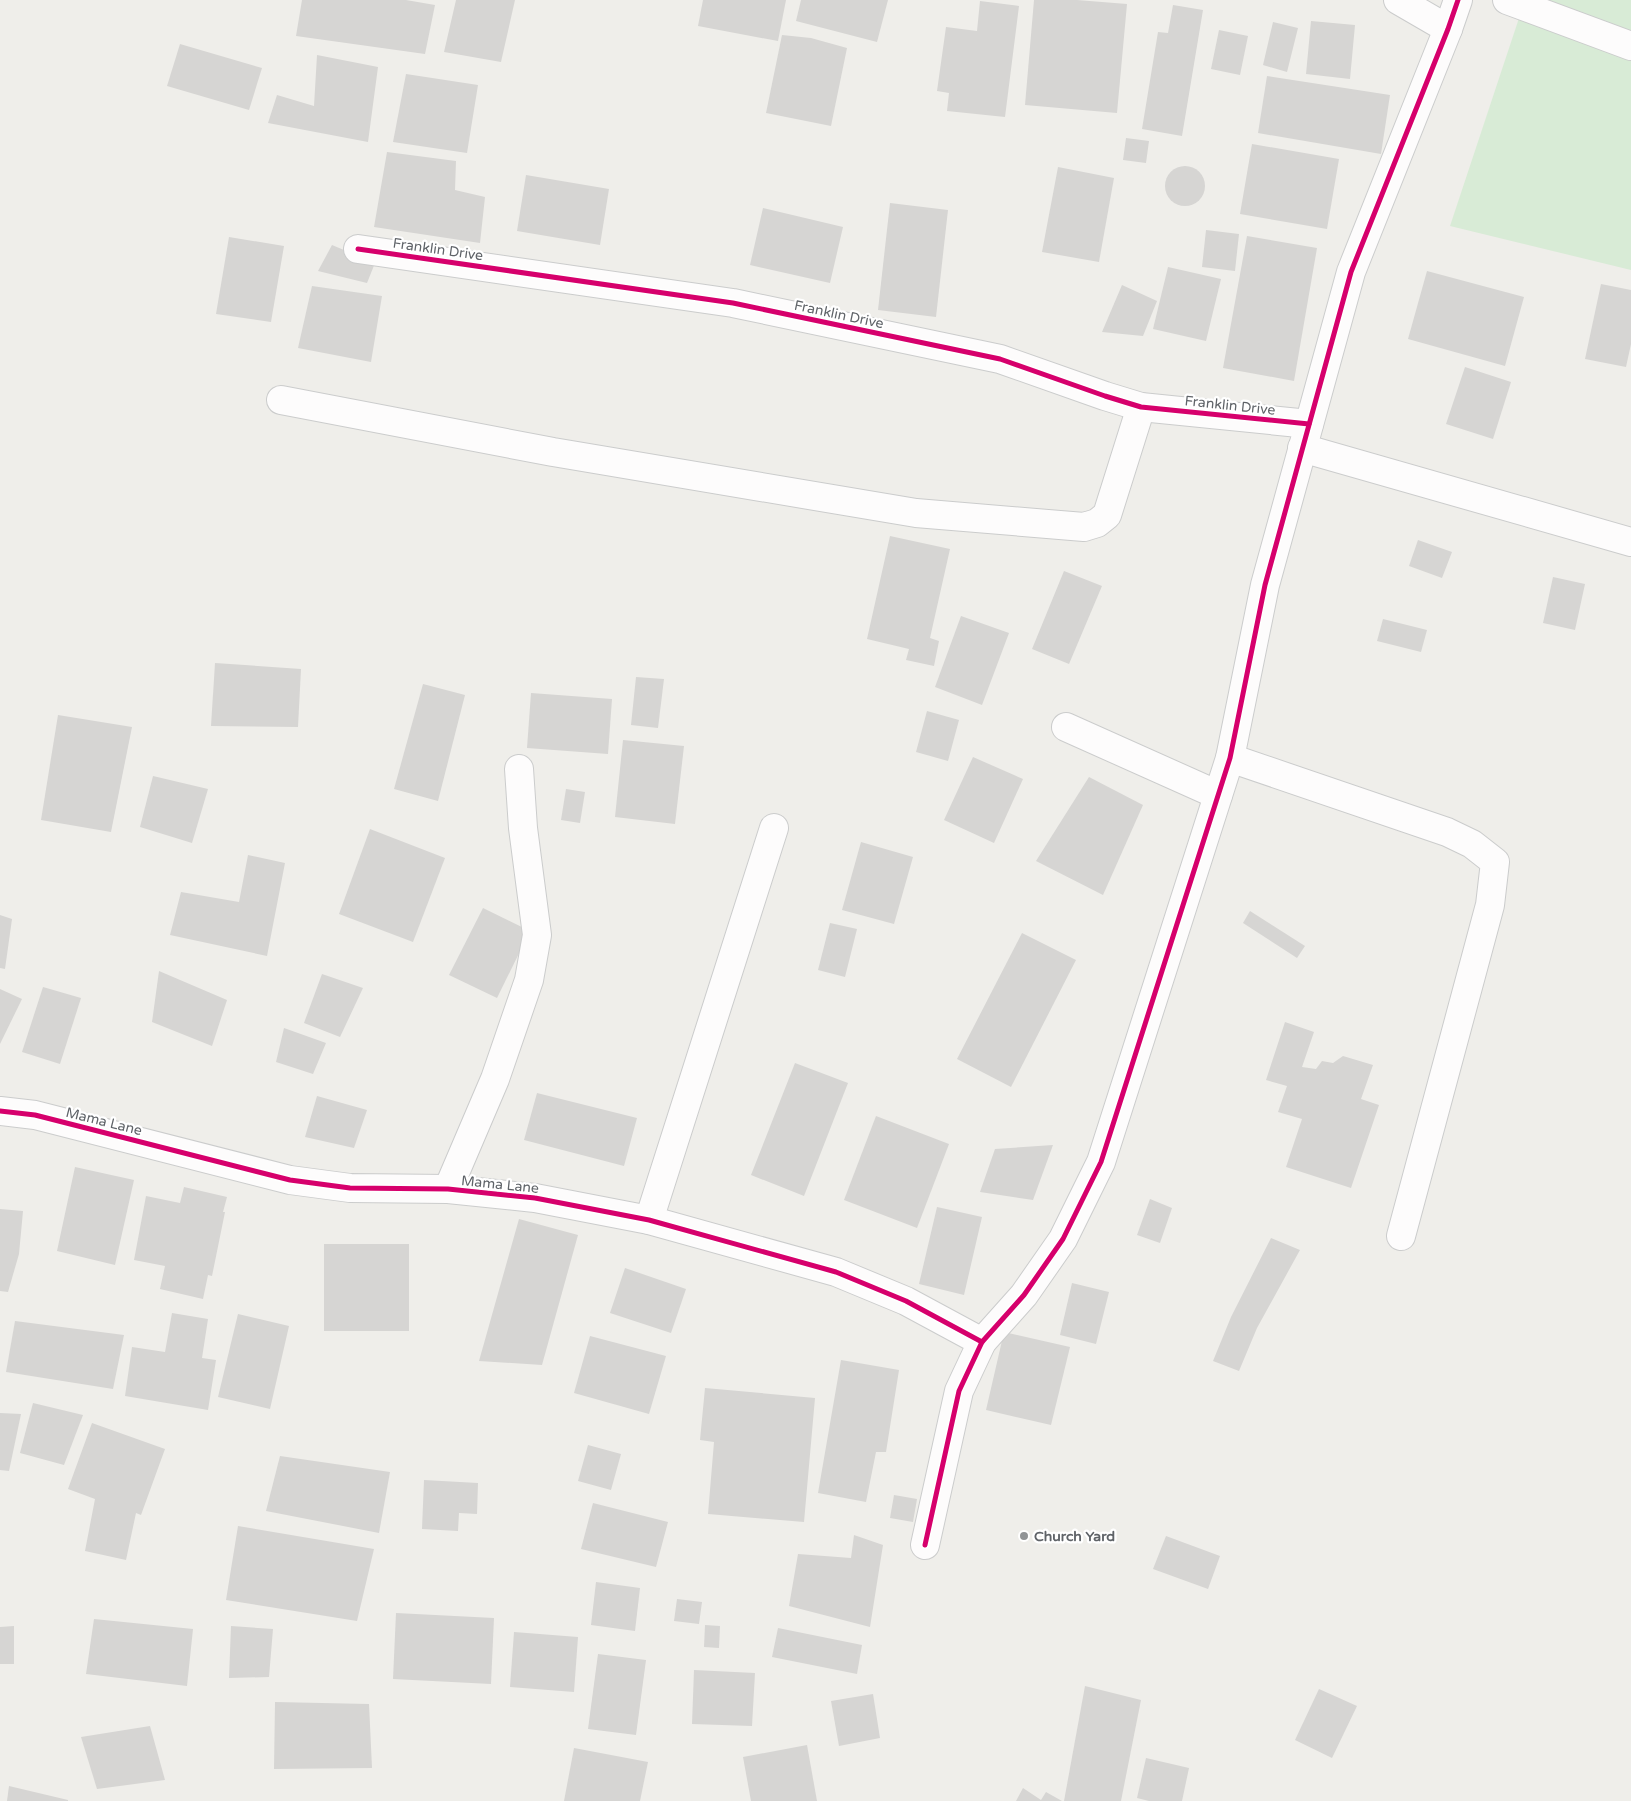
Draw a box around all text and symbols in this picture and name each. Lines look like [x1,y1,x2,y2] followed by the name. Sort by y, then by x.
[392,235,484,264] street label: Franklin Drive
[793,297,885,332] street label: Franklin Drive
[1184,392,1276,419] street label: Franklin Drive
[64,1104,144,1139] street label: Mama Lane
[460,1172,540,1197] street label: Mama Lane
[1034,1528,1115,1545] place label: Church Yard
[1018,1530,1030,1542] marker: Church Yard

